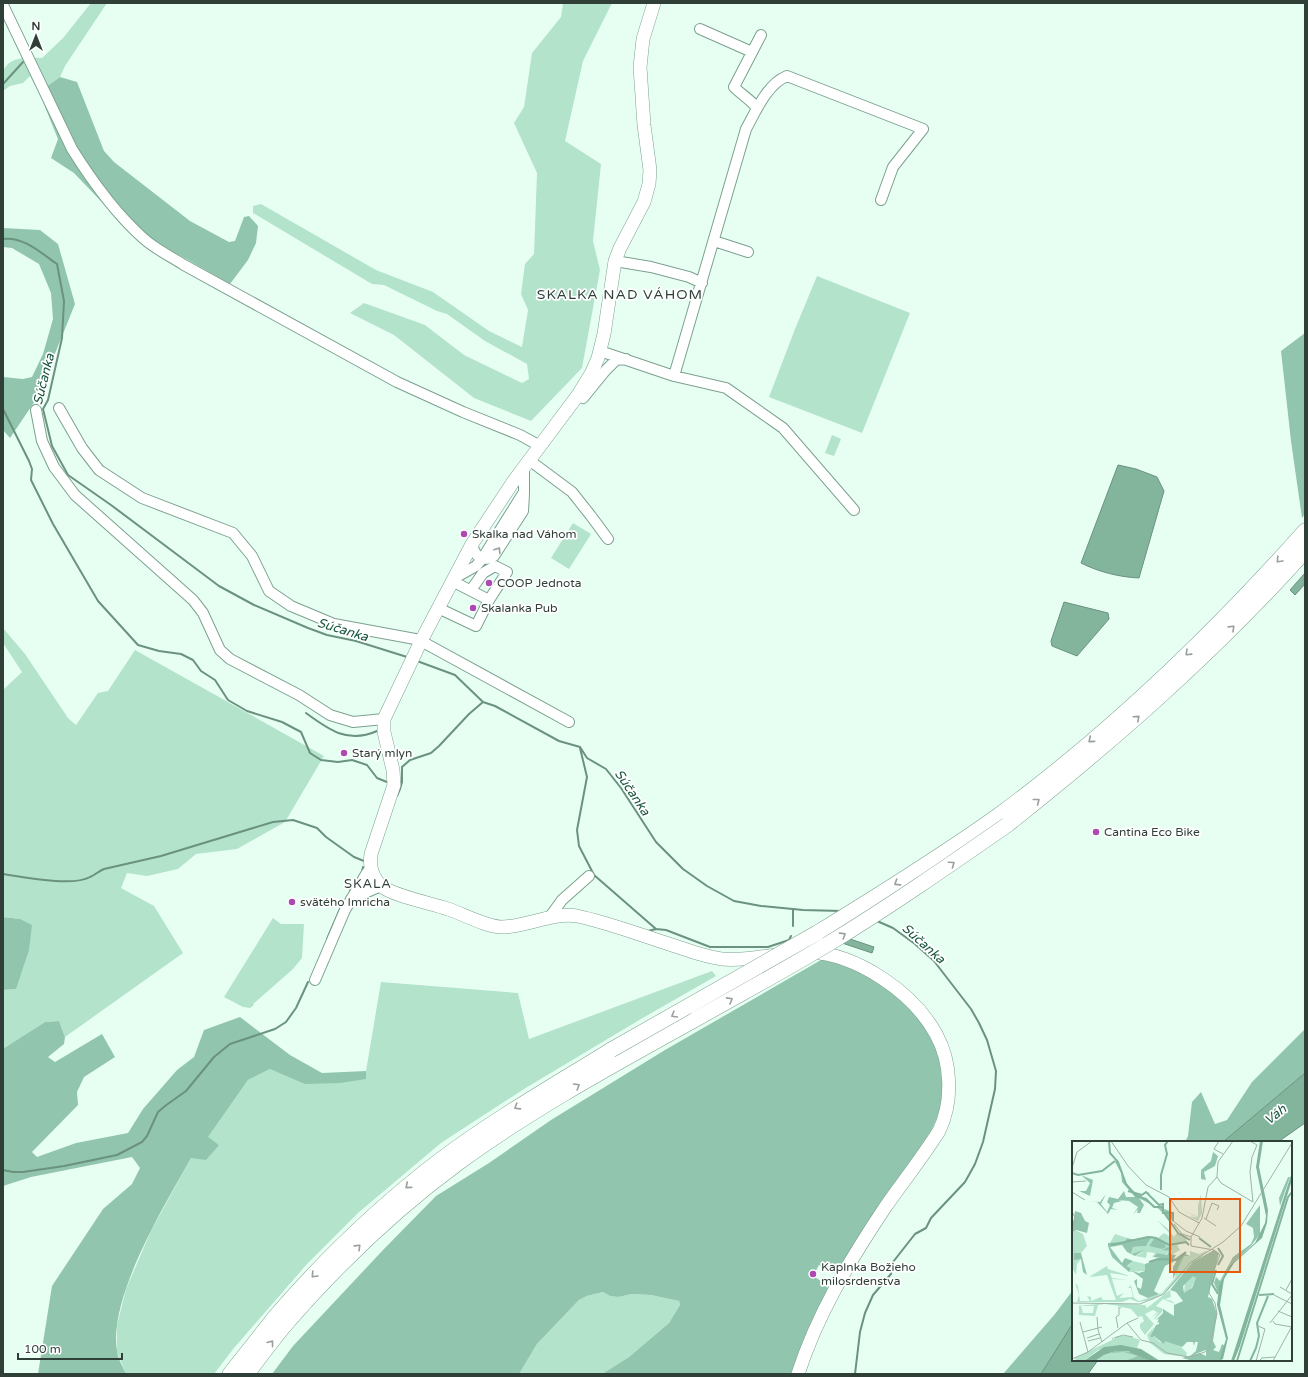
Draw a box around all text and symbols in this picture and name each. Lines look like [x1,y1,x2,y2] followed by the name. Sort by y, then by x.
[16,16,56,56] north arrow
[32,20,40,33] text: N
[537,286,703,303] district label: SKALKA NAD VÁHOM
[30,351,58,407] water label: Súčanka
[472,527,577,541] place label: Skalka nad Váhom
[459,529,469,539] marker: Skalka nad Váhom
[493,547,501,554] one-way arrow
[1276,555,1284,563] one-way arrow
[497,576,582,590] place label: COOP Jednota
[484,578,494,588] marker: COOP Jednota
[481,601,558,615] place label: Skalanka Pub
[468,603,478,613] marker: Skalanka Pub
[315,615,371,645] water label: Súčanka
[1227,625,1235,633] one-way arrow
[1185,648,1193,656] one-way arrow
[1132,715,1140,722] one-way arrow
[1089,736,1096,743] one-way arrow
[352,746,412,760] place label: Starý mlyn
[339,748,349,758] marker: Starý mlyn
[611,766,654,819] water label: Súčanka
[1033,798,1040,805] one-way arrow
[1104,825,1200,839] place label: Cantina Eco Bike
[1091,827,1101,837] marker: Cantina Eco Bike
[948,861,955,869] one-way arrow
[344,876,392,892] district label: SKALA
[894,878,901,886] one-way arrow
[300,895,390,909] place label: svätého Imricha
[287,897,297,907] marker: svätého Imricha
[899,920,949,968] water label: Súčanka
[839,932,846,939] one-way arrow
[726,997,733,1004] one-way arrow
[671,1010,678,1017] one-way arrow
[573,1084,581,1091] one-way arrow
[1261,1101,1291,1128] water label: Váh
[514,1103,521,1110] one-way arrow
[1072,1141,1292,1361] inset map
[406,1182,413,1189] one-way arrow
[353,1245,361,1252] one-way arrow
[821,1260,916,1288] place label: Kaplnka Božieho milosrdenstva
[808,1269,818,1279] marker: Kaplnka Božieho milosrdenstva
[311,1270,318,1278] one-way arrow
[18,1335,122,1361] scale bar
[266,1341,273,1348] one-way arrow
[24,1342,61,1356] text: 100 m

